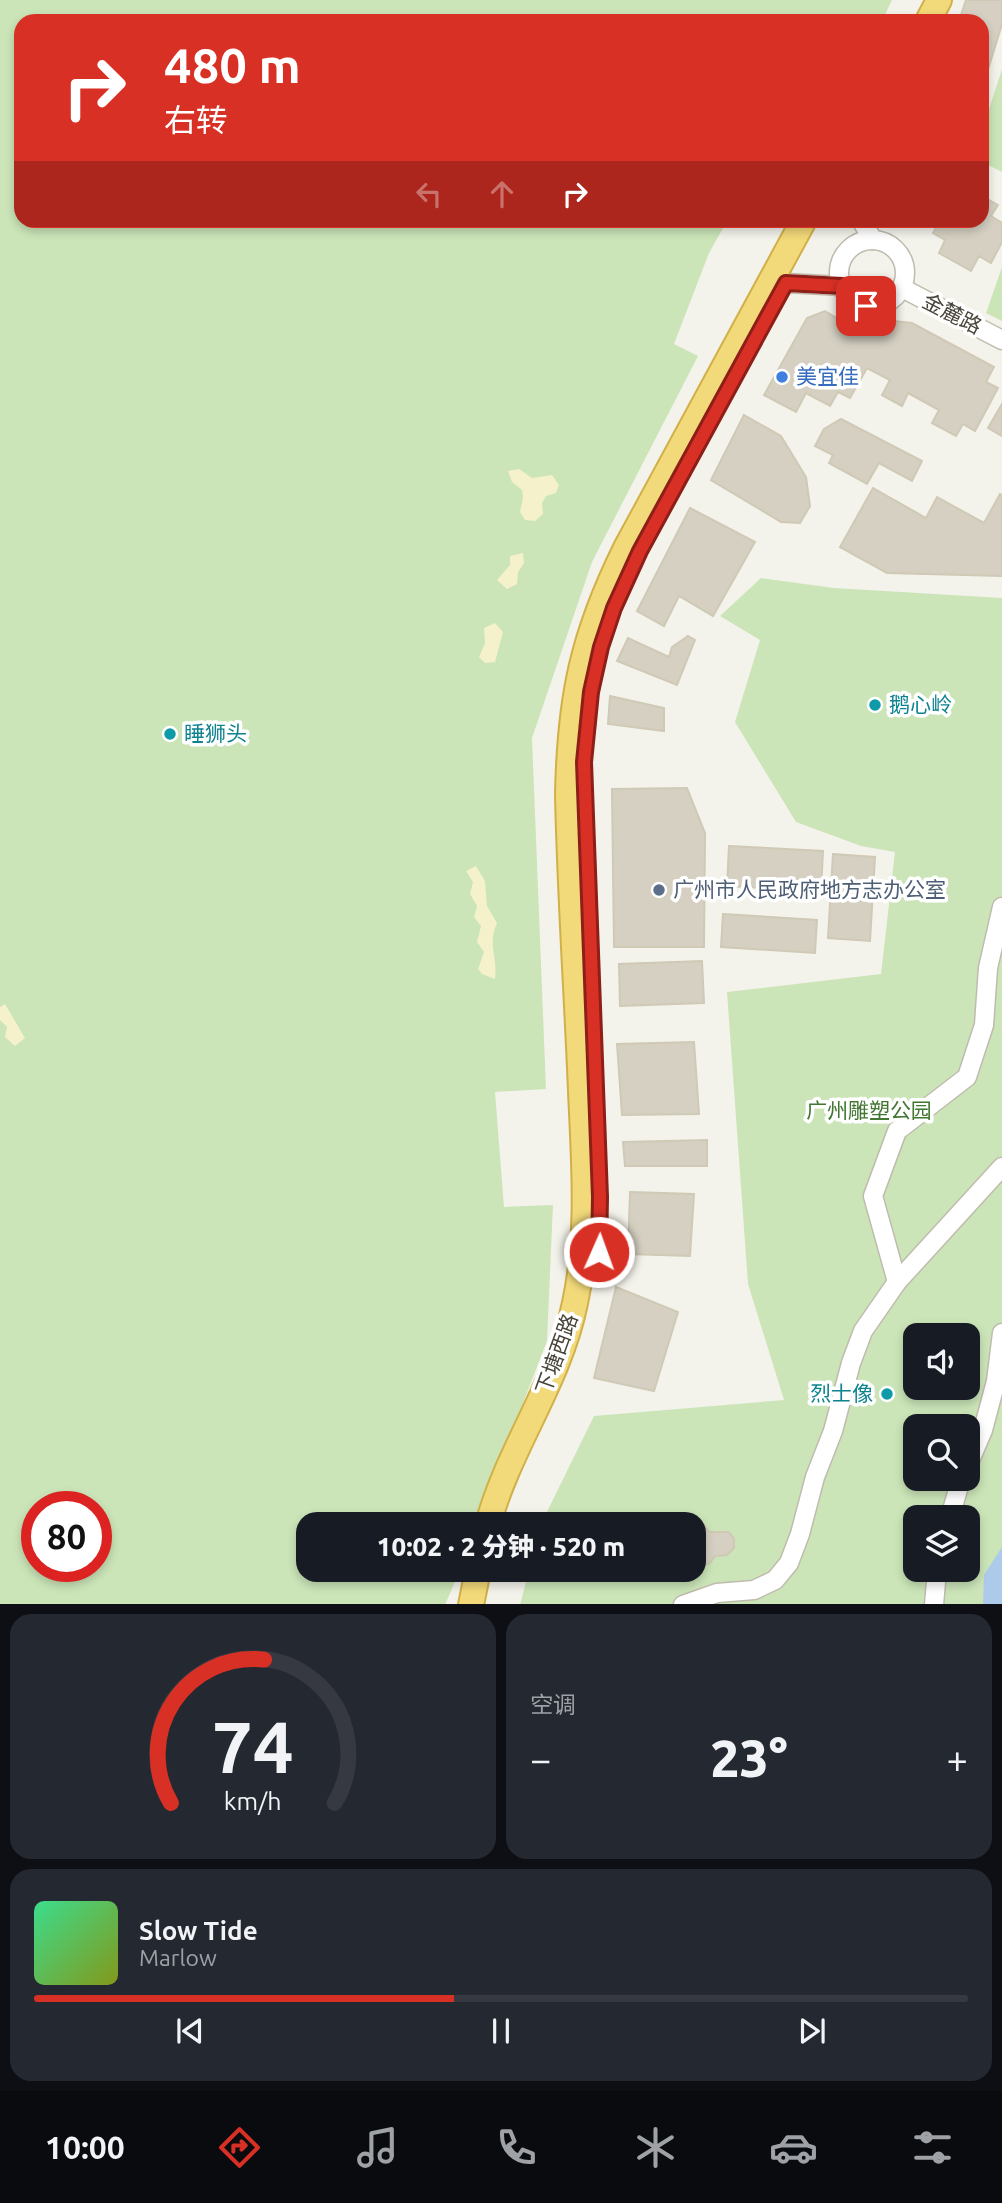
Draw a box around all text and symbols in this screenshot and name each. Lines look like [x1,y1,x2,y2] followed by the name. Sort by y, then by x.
[164,37,301,92] text: 480 m
[49,42,140,133] icon: right
[164,102,228,138] text: 右转
[410,175,448,213] icon: left
[483,175,521,213] icon: ahead
[556,175,594,213] icon: right
[836,276,896,336] pin
[847,287,885,325] icon: arrive
[919,288,986,338] street label: 金麓路
[796,364,859,388] place label: 美宜佳
[774,369,790,385] marker: 美宜佳
[889,692,952,716] place label: 鹅心岭
[867,697,883,713] marker: 鹅心岭
[184,721,247,745] place label: 睡狮头
[162,726,178,742] marker: 睡狮头
[673,877,946,901] place label: 广州市人民政府地方志办公室
[651,882,667,898] marker: 广州市人民政府地方志办公室
[806,1098,932,1122] park label: 广州雕塑公园
[562,1215,636,1289] position arrow
[530,1310,582,1397] street label: 下塘西路
[903,1323,980,1582] map controls
[903,1323,980,1400] button: sound
[810,1381,873,1405] place label: 烈士像
[879,1386,895,1402] marker: 烈士像
[903,1414,980,1491] button: search
[21,1491,112,1582] speed limit sign: 80
[903,1505,980,1582] button: layers
[377,1532,625,1561] text: 10:02 · 2 分钟 · 520 m
[530,1692,576,1717] text: 空调
[212,1705,294,1787] text: 74
[710,1729,788,1787] text: 23°
[530,1738,551,1780] text: −
[947,1738,968,1780] text: +
[224,1786,282,1814] text: km/h
[139,1916,258,1945] text: Slow Tide
[139,1945,217,1970] text: Marlow
[171,2012,209,2050] icon: previous
[482,2012,520,2050] icon: pause
[793,2012,831,2050] icon: next
[215,2123,264,2172] icon: directions
[353,2123,402,2172] icon: music
[492,2123,541,2172] icon: phone
[631,2123,680,2172] icon: climate
[769,2123,818,2172] icon: car
[908,2123,957,2172] icon: filters
[45,2129,125,2165] text: 10:00

